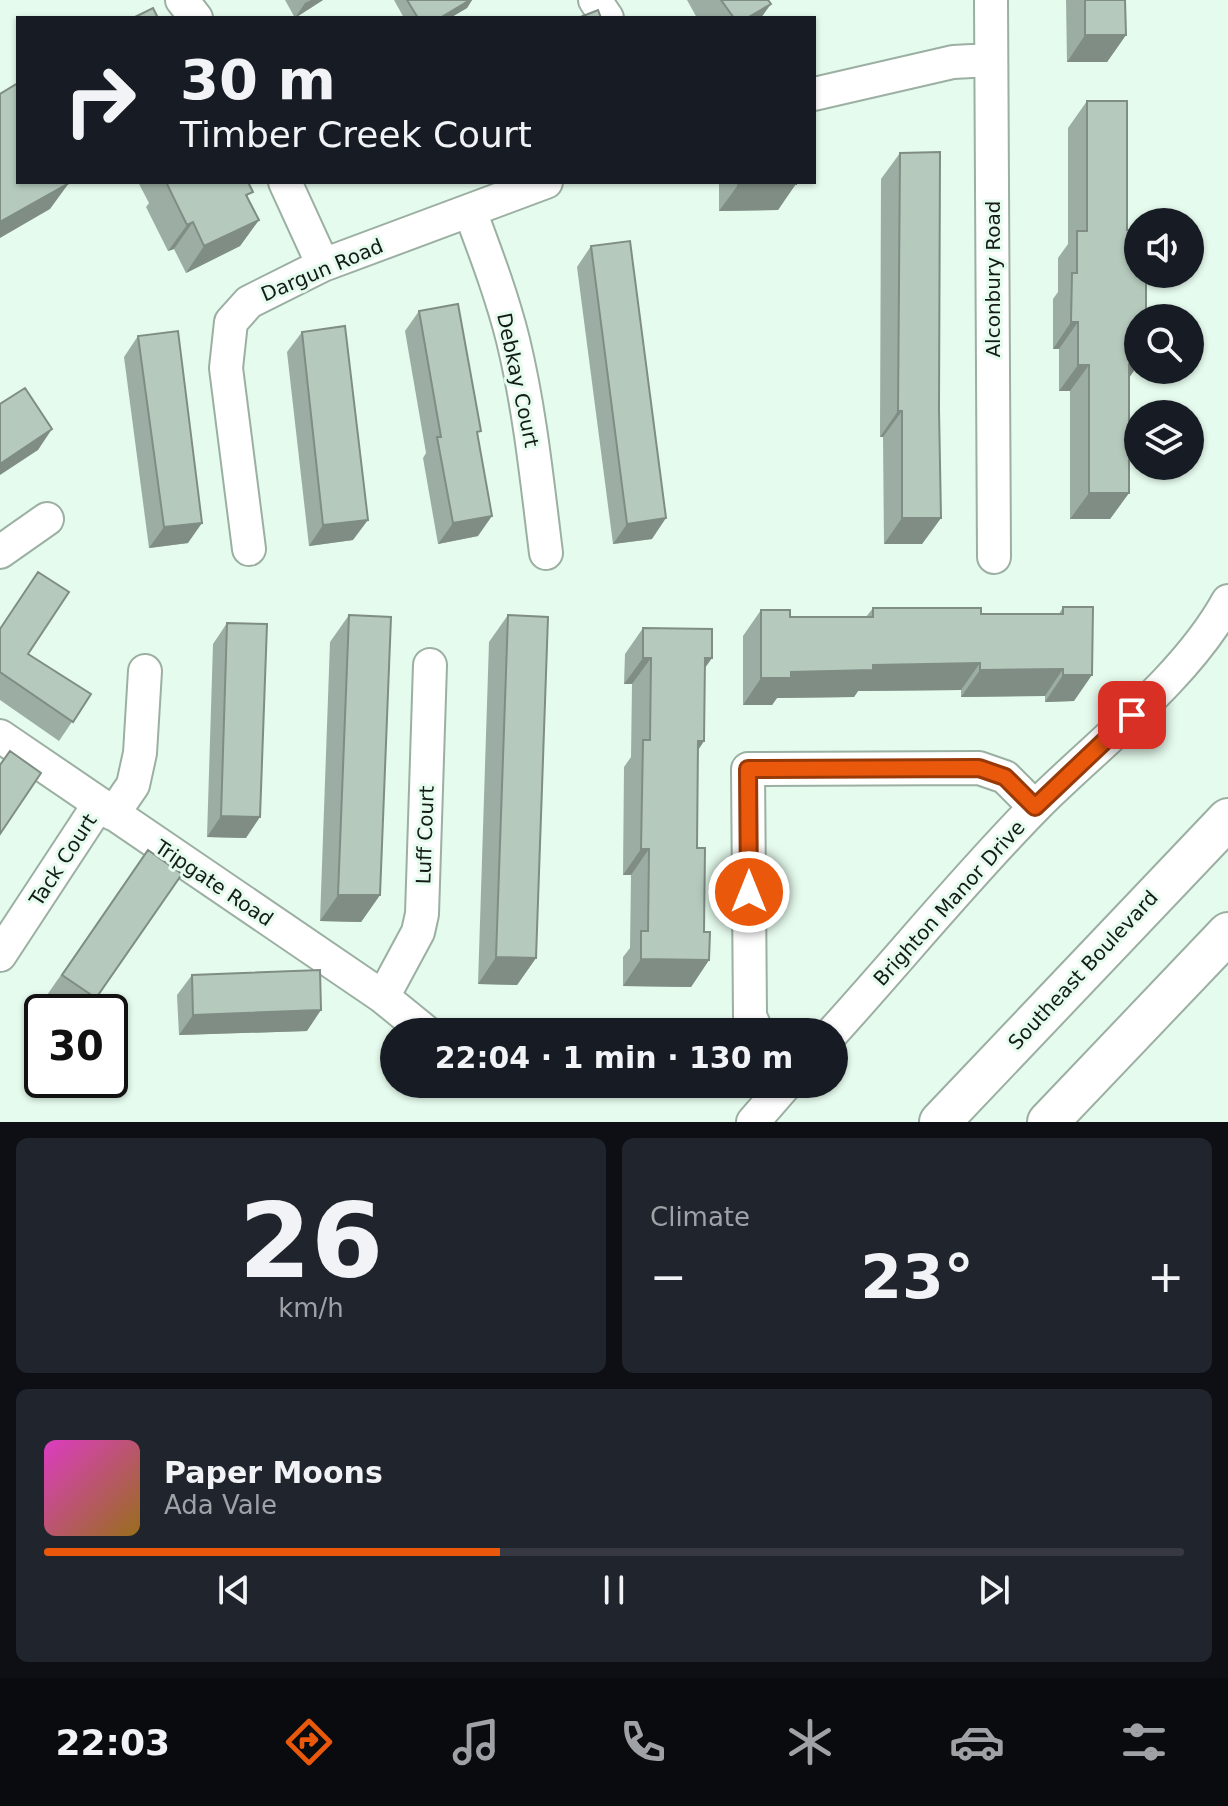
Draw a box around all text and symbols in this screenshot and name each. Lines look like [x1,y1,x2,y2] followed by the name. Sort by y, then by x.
[180,47,336,112] text: 30 m
[48,48,152,152] icon: right
[180,114,532,155] text: Timber Creek Court
[981,200,1005,358] street label: Alconbury Road
[1124,208,1204,480] map controls
[1124,208,1204,288] button: sound
[257,234,387,306] street label: Dargun Road
[1124,304,1204,384] button: search
[492,310,544,450] street label: Debkay Court
[1124,400,1204,480] button: layers
[1098,681,1166,749] pin
[1110,693,1154,737] icon: arrive
[411,785,439,885] street label: Luff Court
[24,809,102,911] street label: Tack Court
[868,815,1030,991] street label: Brighton Manor Drive
[150,834,278,931] street label: Tripgate Road
[707,850,791,934] position arrow
[1003,886,1163,1054] street label: Southeast Boulevard
[24,994,128,1098] speed limit sign: 30
[435,1040,793,1075] text: 22:04 · 1 min · 130 m
[239,1180,383,1302] text: 26
[650,1202,750,1232] text: Climate
[860,1242,974,1312] text: 23°
[650,1251,687,1302] text: −
[1147,1251,1184,1302] text: +
[278,1293,344,1323] text: km/h
[164,1455,383,1490] text: Paper Moons
[164,1490,277,1520] text: Ada Vale
[212,1568,256,1612] icon: previous
[592,1568,636,1612] icon: pause
[972,1568,1016,1612] icon: next
[281,1714,337,1770] icon: directions
[448,1714,504,1770] icon: music
[615,1714,671,1770] icon: phone
[782,1714,838,1770] icon: climate
[949,1714,1005,1770] icon: car
[1116,1714,1172,1770] icon: filters
[56,1722,170,1763] text: 22:03

